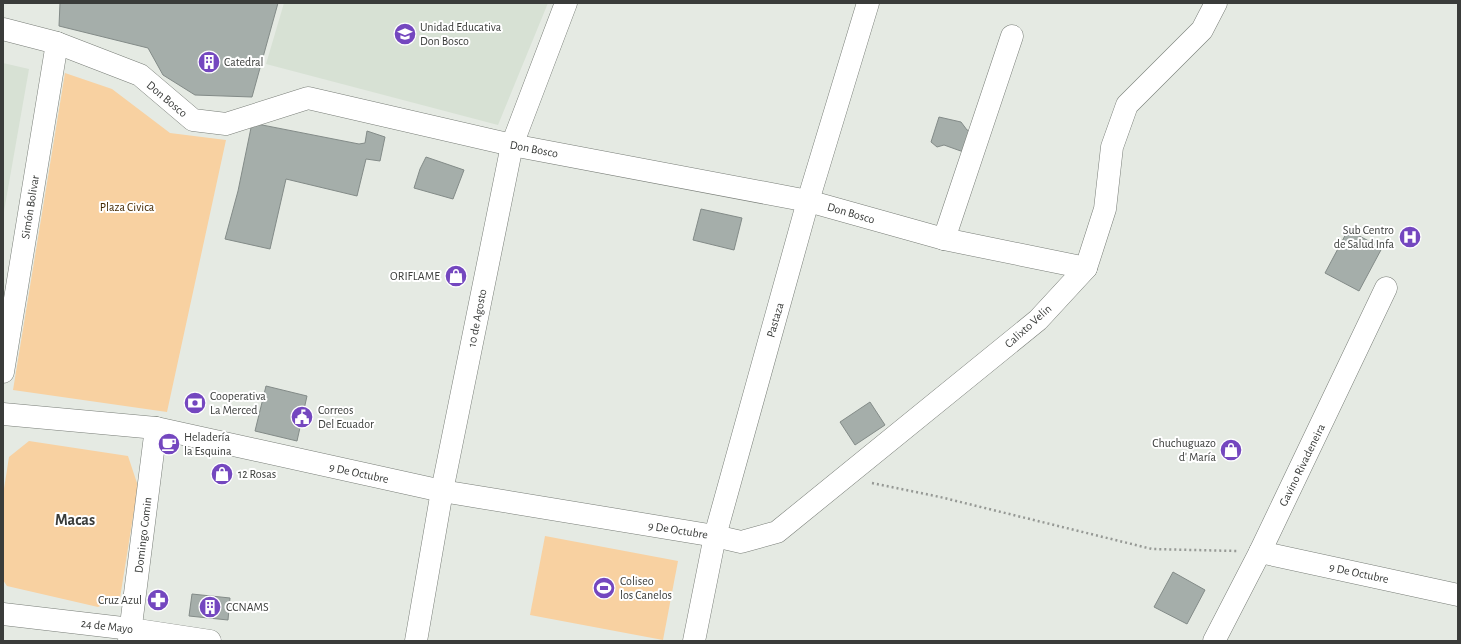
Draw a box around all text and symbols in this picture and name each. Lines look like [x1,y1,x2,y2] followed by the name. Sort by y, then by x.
[392,21,418,47] school or university icon: Unidad Educativa Don Bosco
[420,21,502,47] place label: Unidad Educativa Don Bosco
[196,49,222,75] building icon: Catedral
[224,56,263,68] place label: Catedral
[144,79,190,119] street label: Don Bosco
[509,138,559,160] street label: Don Bosco
[19,174,41,240] street label: Simón Bolivar
[826,200,876,226] street label: Don Bosco
[100,201,155,213] park label: Plaza Civica
[1334,224,1394,250] place label: Sub Centro de Salud Infa
[1397,224,1423,250] hospital icon: Sub Centro de Salud Infa
[443,263,469,289] shop icon: ORIFLAME
[390,270,440,282] place label: ORIFLAME
[465,288,489,348] street label: 10 de Agosto
[764,301,786,339] street label: Pastaza
[1002,302,1054,350] street label: Calixto Velin
[182,390,208,416] bank icon: Cooperativa La Merced
[210,390,266,416] place label: Cooperativa La Merced
[289,404,315,430] public building icon: Correos Del Ecuador
[318,404,374,430] place label: Correos Del Ecuador
[1277,421,1327,508] street label: Gavino Rivadeneira
[156,431,182,457] cafe icon: Heladería la Esquina
[184,431,232,457] place label: Heladería la Esquina
[1152,437,1216,463] place label: Chuchuguazo d' María
[1218,437,1244,463] shop icon: Chuchuguazo d' María
[209,461,235,487] shop icon: 12 Rosas
[328,461,390,485] street label: 9 De Octubre
[238,468,276,480] place label: 12 Rosas
[132,496,154,574] street label: Domingo Comin
[55,512,95,528] district label: Macas
[647,519,709,541] street label: 9 De Octubre
[1328,561,1390,585] street label: 9 De Octubre
[591,575,617,601] sports icon: Coliseo los Canelos
[620,575,672,601] place label: Coliseo los Canelos
[145,587,171,613] pharmacy icon: Cruz Azul
[98,594,142,606] place label: Cruz Azul
[197,594,223,620] building icon: CCNAMS
[226,601,269,613] place label: CCNAMS
[80,617,134,636] street label: 24 de Mayo

